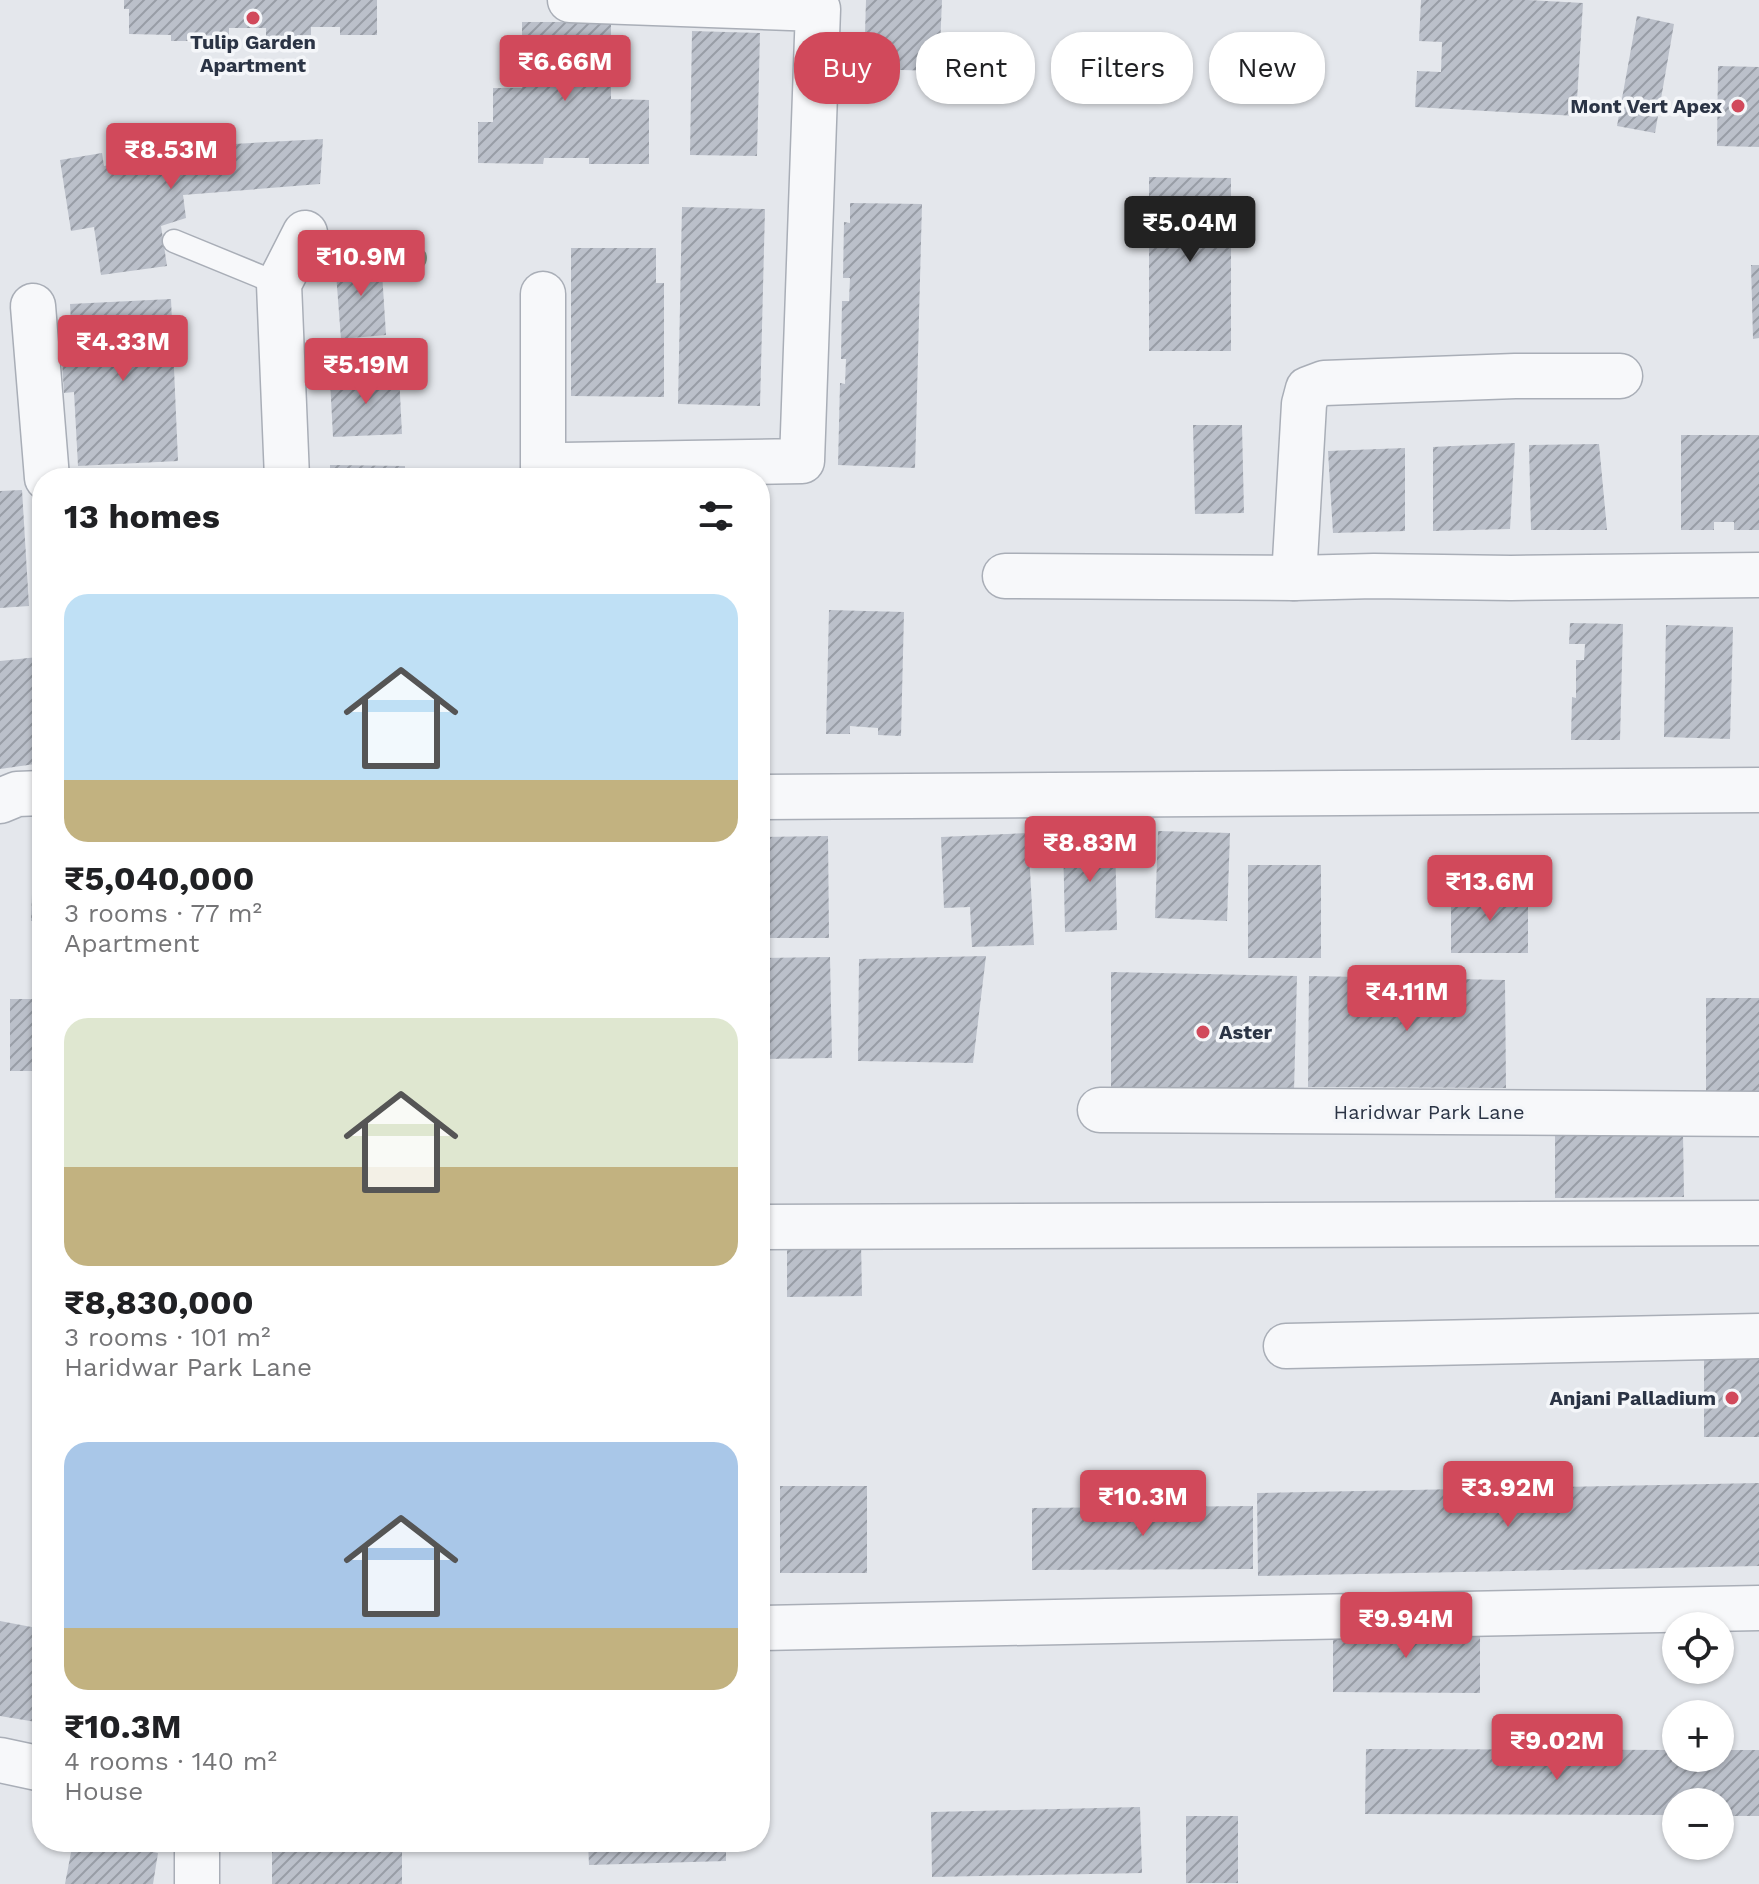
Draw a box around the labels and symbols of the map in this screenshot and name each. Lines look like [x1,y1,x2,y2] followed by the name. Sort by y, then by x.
[244,9,262,27] marker: Tulip Garden Apartment
[190,30,316,77] place label: Tulip Garden Apartment
[500,35,630,103] pin: ₹6.66M
[1570,94,1722,118] place label: Mont Vert Apex
[1729,97,1747,115] marker: Mont Vert Apex
[106,123,236,191] pin: ₹8.53M
[1125,196,1255,264] pin: ₹5.04M
[296,230,426,298] pin: ₹10.9M
[58,315,188,383] pin: ₹4.33M
[301,338,431,406] pin: ₹5.19M
[1025,816,1155,884] pin: ₹8.83M
[1425,855,1555,923] pin: ₹13.6M
[1342,965,1472,1033] pin: ₹4.11M
[1219,1020,1272,1044] place label: Aster
[1194,1023,1212,1041] marker: Aster
[1334,1100,1524,1124] street label: Haridwar Park Lane
[1549,1386,1716,1410] place label: Anjani Palladium
[1723,1389,1741,1407] marker: Anjani Palladium
[1443,1461,1573,1529] pin: ₹3.92M
[1078,1470,1208,1538] pin: ₹10.3M
[1341,1592,1471,1660] pin: ₹9.94M
[1492,1714,1622,1782] pin: ₹9.02M

